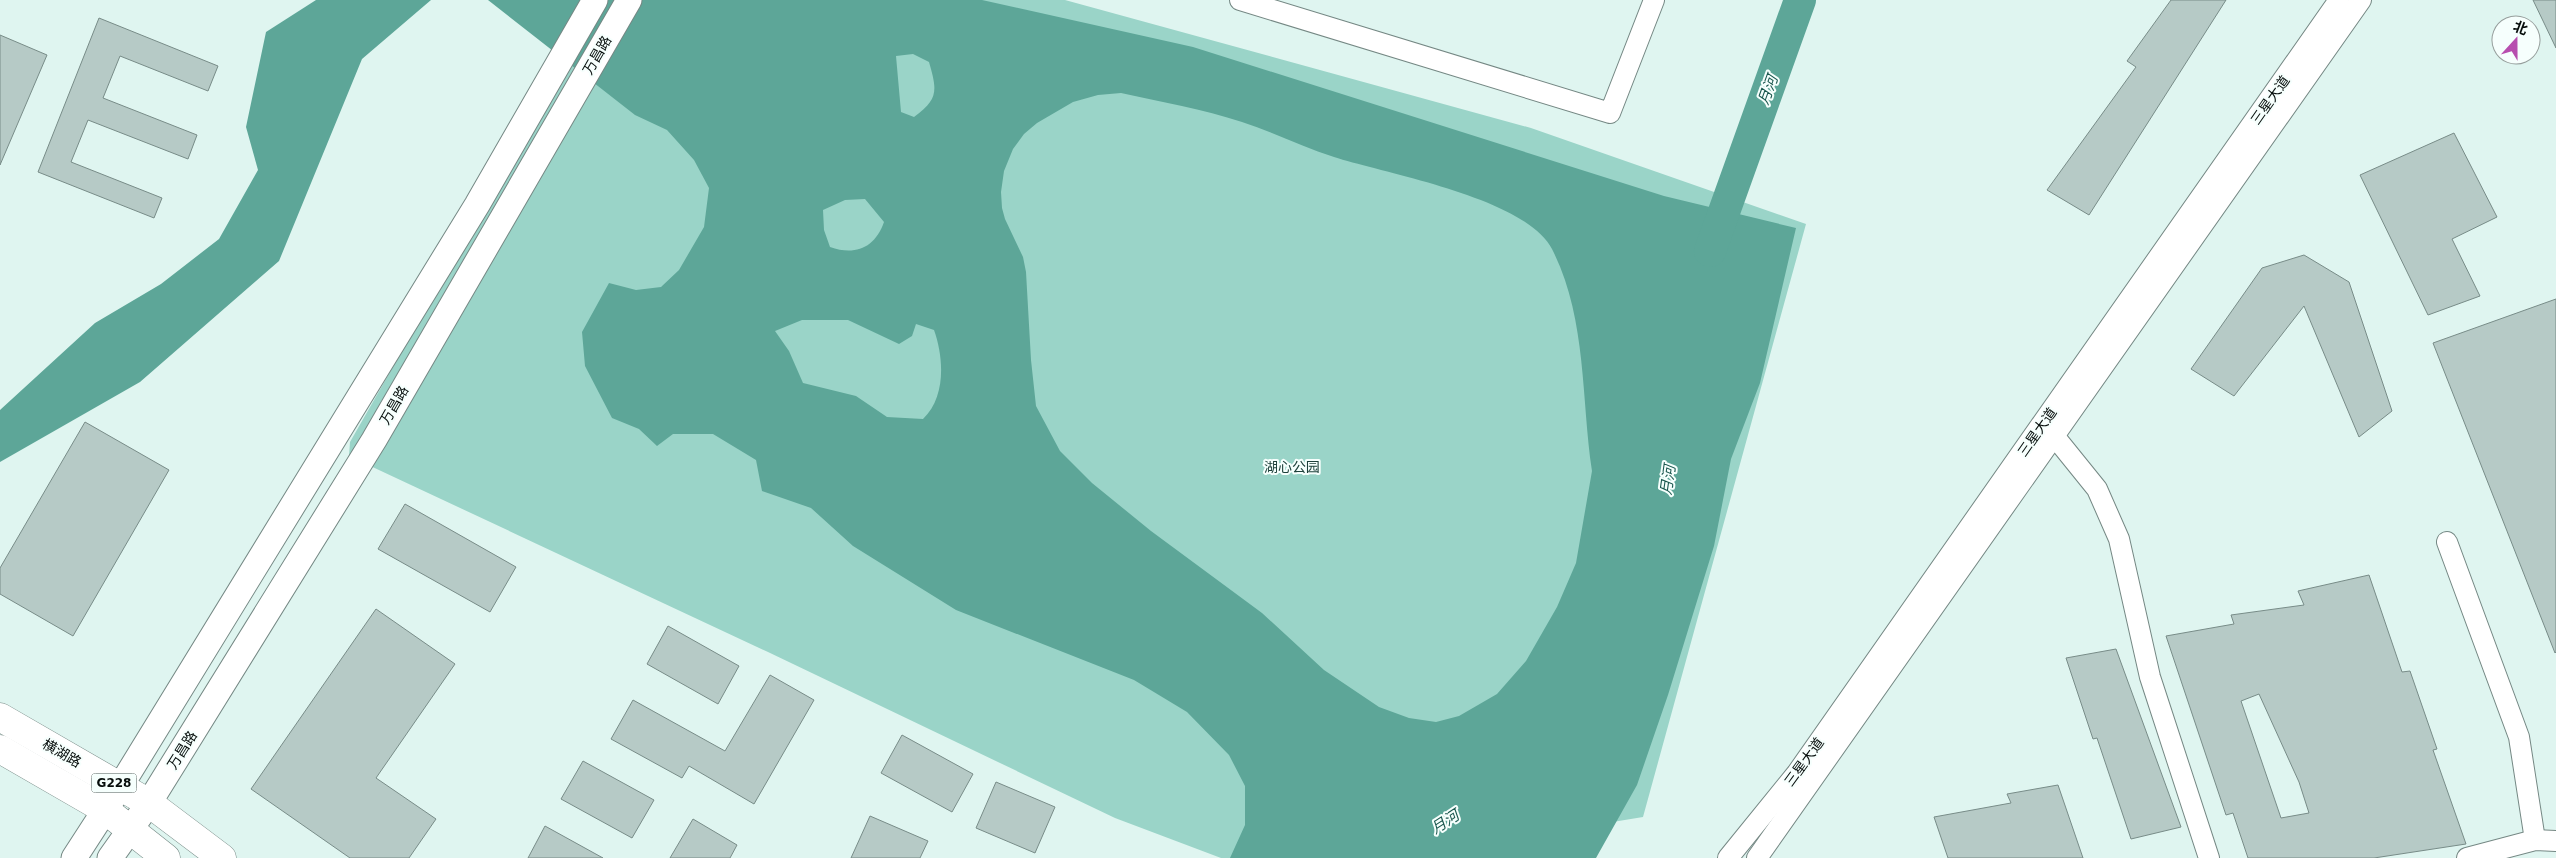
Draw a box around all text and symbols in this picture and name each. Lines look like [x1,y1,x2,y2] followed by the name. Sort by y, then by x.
[2491,15,2541,65] north arrow
[2511,18,2530,38] text: 北
[580,33,614,77] street label: 万昌路
[1754,70,1783,107] water label: 月河
[2247,72,2293,128] street label: 三星大道
[377,383,411,427] street label: 万昌路
[2014,404,2060,460] street label: 三星大道
[1264,459,1320,475] park label: 湖心公园
[1657,461,1679,496] water label: 月河
[164,728,200,772] street label: 万昌路
[1781,735,1827,789] street label: 三星大道
[40,736,84,770] street label: 横湖路
[92,774,136,792] road number: G228
[1428,805,1465,838] water label: 月河

